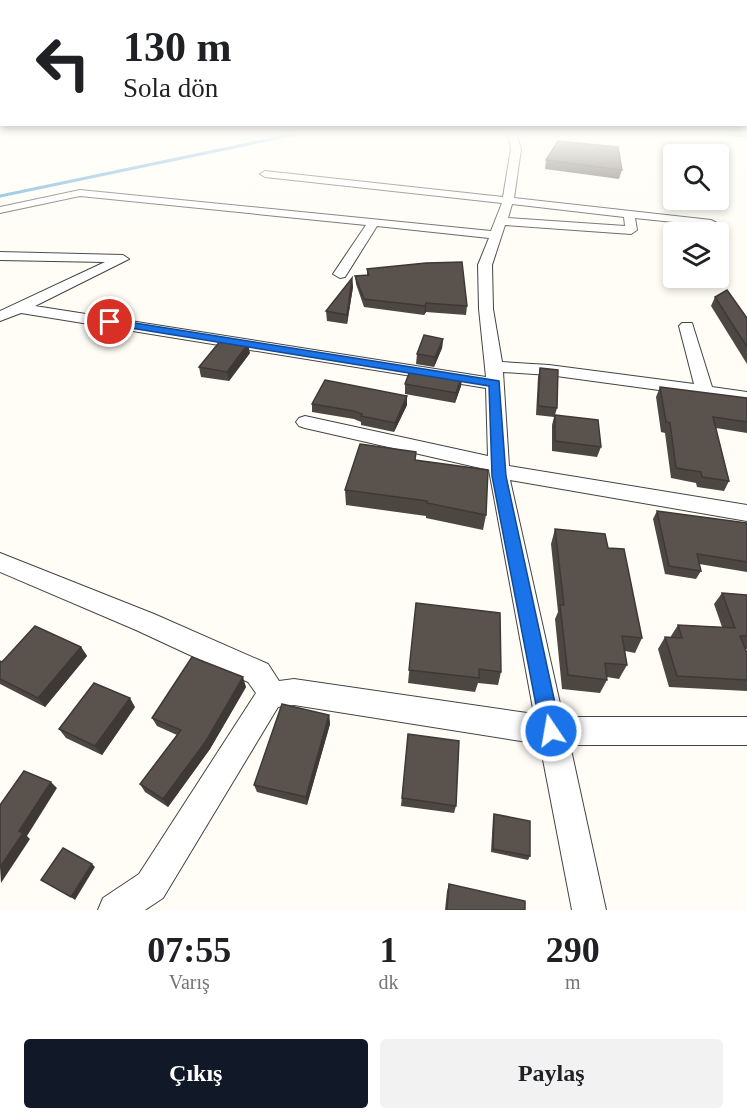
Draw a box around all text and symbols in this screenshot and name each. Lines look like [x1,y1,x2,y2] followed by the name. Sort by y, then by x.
[24,24,102,102] icon: left
[123,24,232,70] text: 130 m
[123,73,218,103] text: Sola dön
[663,144,729,288] map controls
[663,144,729,210] button: search
[663,222,729,288] button: layers
[84,296,135,347] pin
[93,305,126,338] icon: arrive
[519,699,583,763] position arrow
[147,930,231,970] text: 07:55
[380,930,398,970] text: 1
[546,930,600,970] text: 290
[169,971,210,993] text: Varış
[379,971,399,993] text: dk
[565,971,581,993] text: m
[24,1039,368,1108] button: Çıkış
[380,1039,723,1108] button: Paylaş

